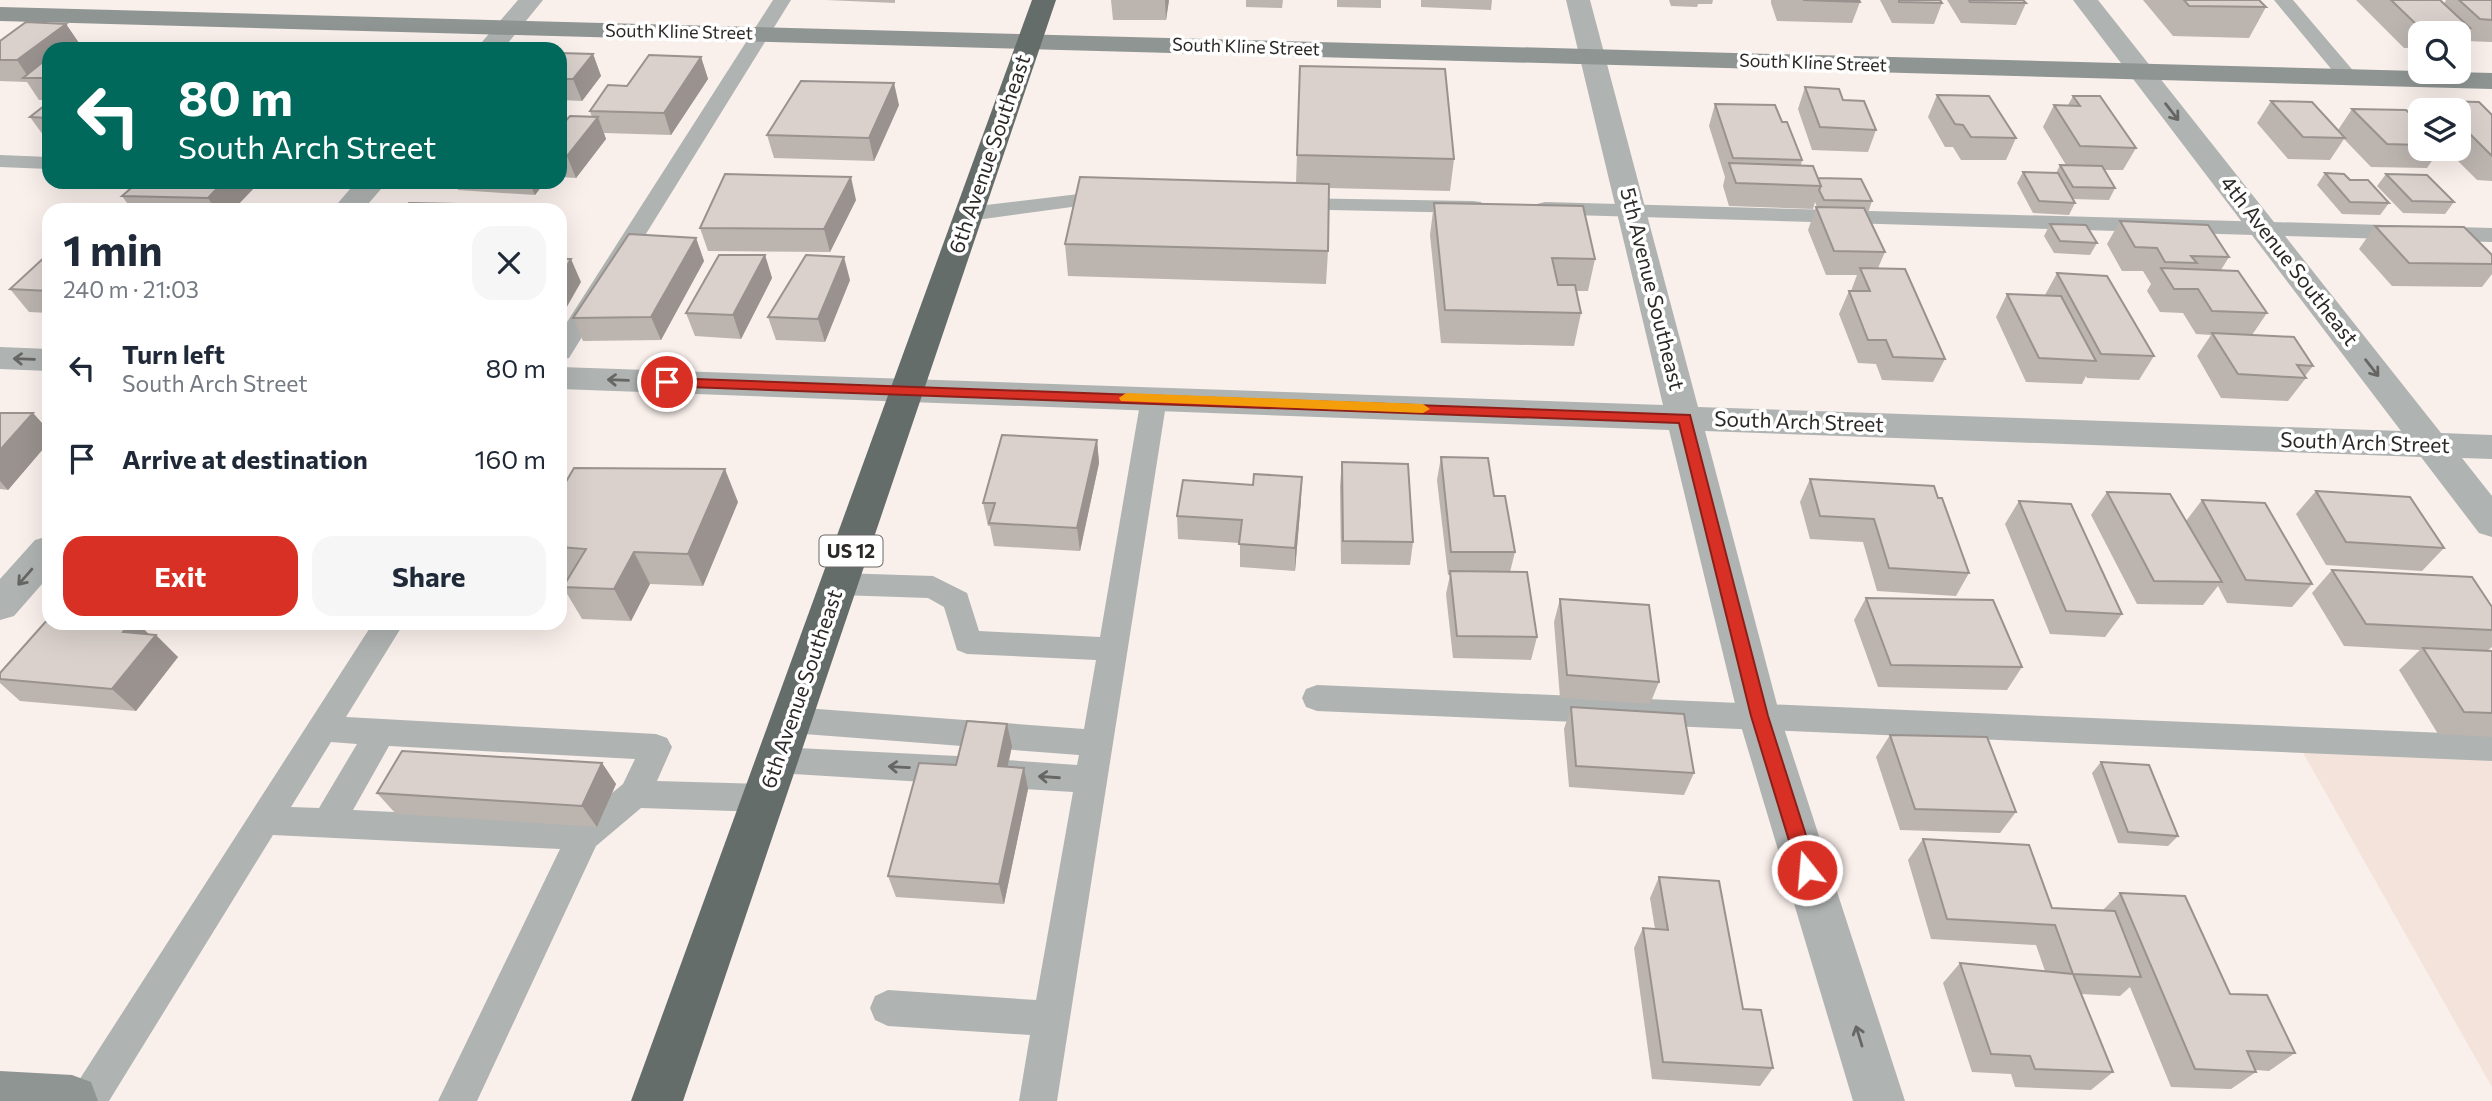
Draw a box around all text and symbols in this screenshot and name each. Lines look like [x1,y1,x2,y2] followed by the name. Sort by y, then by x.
[605,19,753,43] street label: South Kline Street
[2408,21,2471,161] map controls
[2408,21,2471,84] button: search
[1172,32,1320,60] street label: South Kline Street
[1739,48,1887,76] street label: South Kline Street
[943,51,1034,256] street label: 6th Avenue Southeast
[178,66,293,126] text: 80 m
[63,70,154,161] icon: left
[2408,98,2471,161] button: layers
[2165,102,2180,120] one-way arrow
[178,126,436,166] text: South Arch Street
[2216,170,2364,350] street label: 4th Avenue Southeast
[1616,185,1691,393] street label: 5th Avenue Southeast
[63,223,163,275] text: 1 min
[472,226,546,300] button: close
[63,275,199,303] text: 240 m · 21:03
[122,338,225,369] text: Turn left
[63,349,101,387] icon: left
[13,352,36,365] one-way arrow
[486,352,546,383] text: 80 m
[637,352,697,412] pin
[2365,359,2380,377] one-way arrow
[648,363,686,401] icon: arrive
[122,369,308,397] text: South Arch Street
[607,374,630,387] one-way arrow
[1714,405,1884,436] street label: South Arch Street
[2280,426,2450,457] street label: South Arch Street
[63,440,101,478] icon: arrive
[122,443,368,474] text: Arrive at destination
[474,443,546,474] text: 160 m
[63,536,298,616] button: Exit
[312,536,546,616] button: Share
[820,536,882,566] road number: US 12
[17,568,33,586] one-way arrow
[755,586,846,791] street label: 6th Avenue Southeast
[887,760,910,773] one-way arrow
[1038,770,1060,783] one-way arrow
[1770,833,1844,907] position arrow
[1852,1025,1865,1047] one-way arrow

